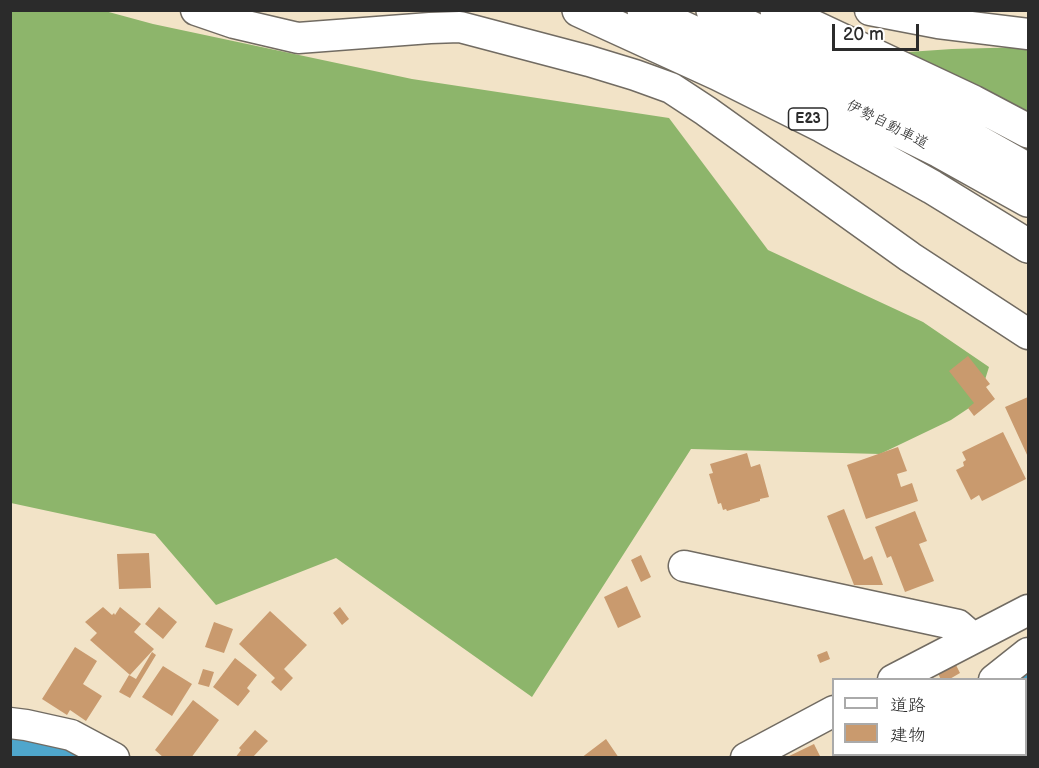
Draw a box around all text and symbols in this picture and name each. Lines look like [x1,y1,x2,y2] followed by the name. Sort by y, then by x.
[835,12,922,50] scale bar
[843,24,884,45] text: 20 m
[843,97,931,153] street label: 伊勢自動車道
[788,108,828,130] road number: E23
[832,678,1027,756] legend
[890,695,926,716] text: 道路
[890,725,926,746] text: 建物

